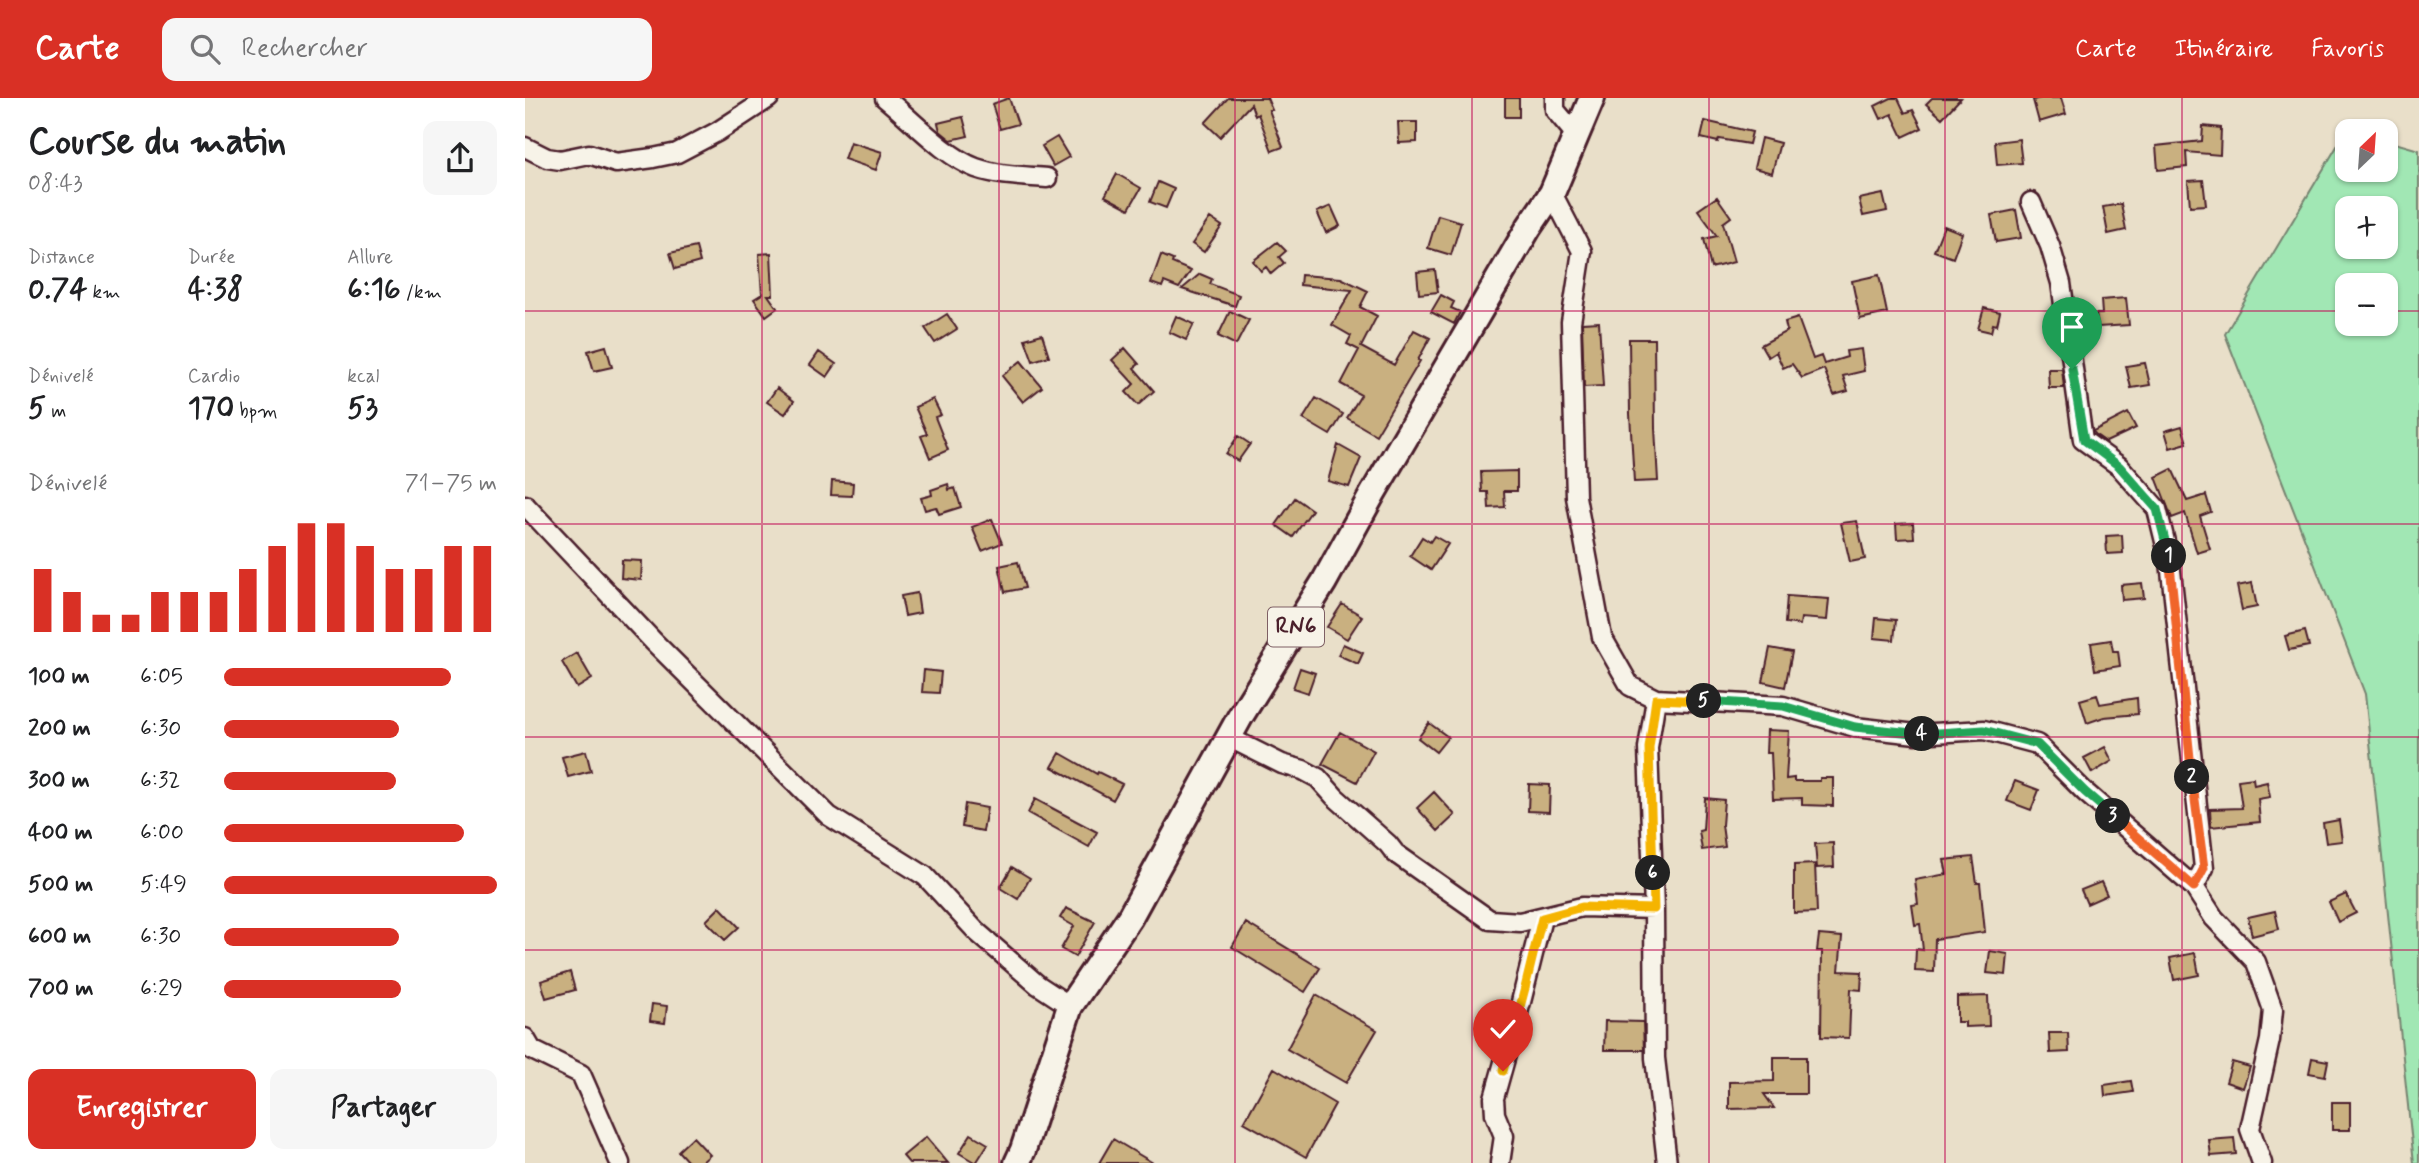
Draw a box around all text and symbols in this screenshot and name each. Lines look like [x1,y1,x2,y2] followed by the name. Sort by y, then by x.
[162,18,652,81] search box
[35,27,120,71] text: Carte
[186,30,224,68] icon: search
[242,32,368,66] text: Rechercher
[2075,34,2137,65] text: Carte
[2175,34,2273,65] text: Itinéraire
[2311,34,2384,65] text: Favoris
[28,118,286,167] text: Course du matin
[2335,119,2397,182] north arrow
[2335,119,2398,336] map controls
[423,121,497,195] button: share
[28,169,83,199] text: 08:43
[2335,196,2398,259] button: +
[28,245,95,270] text: Distance
[188,245,236,270] text: Durée
[347,245,393,270] text: Allure
[28,270,87,309] text: 0.74
[188,270,243,309] text: 4:38
[347,270,401,309] text: 6:16
[2335,273,2398,336] button: −
[87,280,120,305] text: km
[401,280,442,305] text: /km
[2042,297,2102,369] pin
[2053,308,2091,346] icon: arrive
[28,364,94,389] text: Dénivelé
[188,364,240,389] text: Cardio
[347,364,379,389] text: kcal
[28,389,46,428] text: 5
[188,389,234,428] text: 170
[347,389,378,428] text: 53
[46,399,66,424] text: m
[234,399,278,424] text: bpm
[28,469,107,499] text: Dénivelé
[405,469,497,499] text: 71–75 m
[2151,538,2187,574] pin: 1
[2164,543,2173,568] text: 1
[1268,607,1324,646] road number: RN6
[28,662,90,692] text: 100 m
[140,662,183,692] text: 6:05
[1687,684,1721,718] pin: 5
[1698,688,1709,713] text: 5
[28,714,91,744] text: 200 m
[140,714,181,744] text: 6:30
[1905,716,1939,752] pin: 4
[1916,721,1927,746] text: 4
[2175,760,2209,794] pin: 2
[2187,764,2196,789] text: 2
[28,766,90,796] text: 300 m
[140,766,180,796] text: 6:32
[2095,798,2131,834] pin: 3
[2108,803,2117,828] text: 3
[28,818,93,848] text: 400 m
[140,818,184,848] text: 6:00
[1635,856,1671,890] pin: 6
[1648,860,1657,885] text: 6
[28,870,93,900] text: 500 m
[140,870,187,900] text: 5:49
[28,922,91,952] text: 600 m
[140,922,181,952] text: 6:30
[28,974,93,1004] text: 700 m
[140,974,183,1004] text: 6:29
[1473,999,1533,1071] pin
[1484,1010,1522,1048] icon: check
[28,1069,256,1149] button: Enregistrer
[270,1069,497,1149] button: Partager

